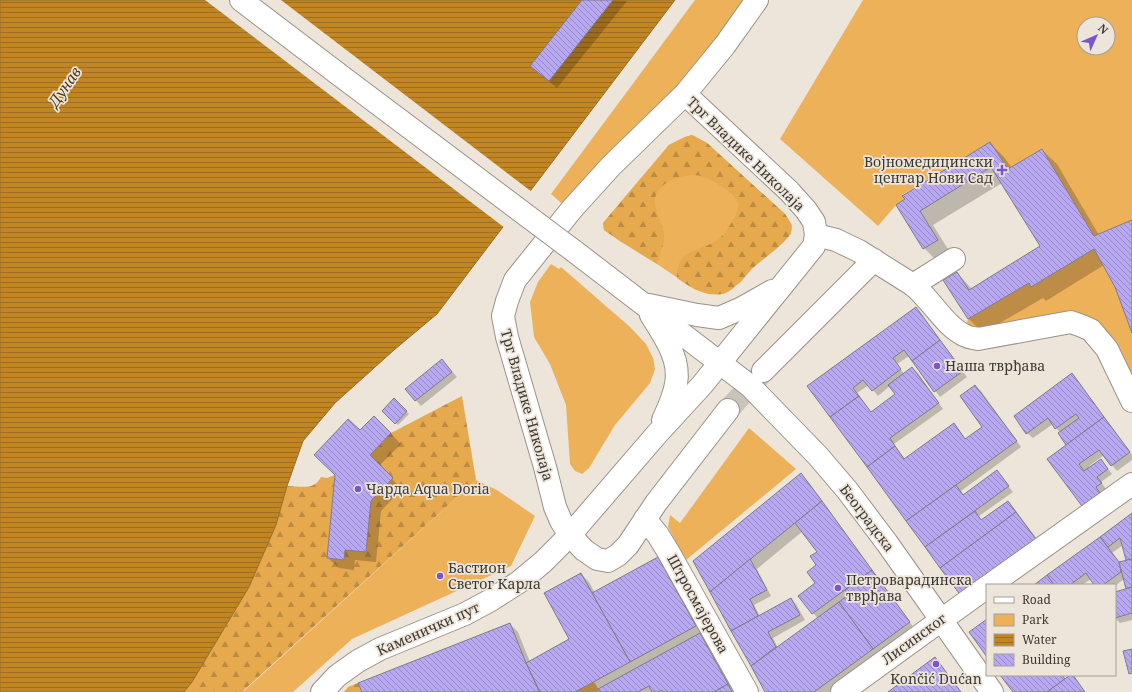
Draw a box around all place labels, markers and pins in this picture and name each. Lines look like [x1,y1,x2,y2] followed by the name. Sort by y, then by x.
[864,152,993,187] place label: Војномедицински центар Нови Сад
[996,164,1008,176] marker: Војномедицински центар Нови Сад
[945,356,1045,375] place label: Наша тврђава
[932,361,942,371] marker: Наша тврђава
[366,479,490,498] place label: Чарда Aqua Doria
[353,484,363,494] marker: Чарда Aqua Doria
[448,558,541,593] place label: Бастион Светог Карла
[846,570,972,605] place label: Петроварадинска тврђава
[435,571,445,581] marker: Бастион Светог Карла
[833,583,843,593] marker: Петроварадинска тврђава
[931,659,941,669] marker: Končić Dućan
[890,669,982,688] place label: Končić Dućan

